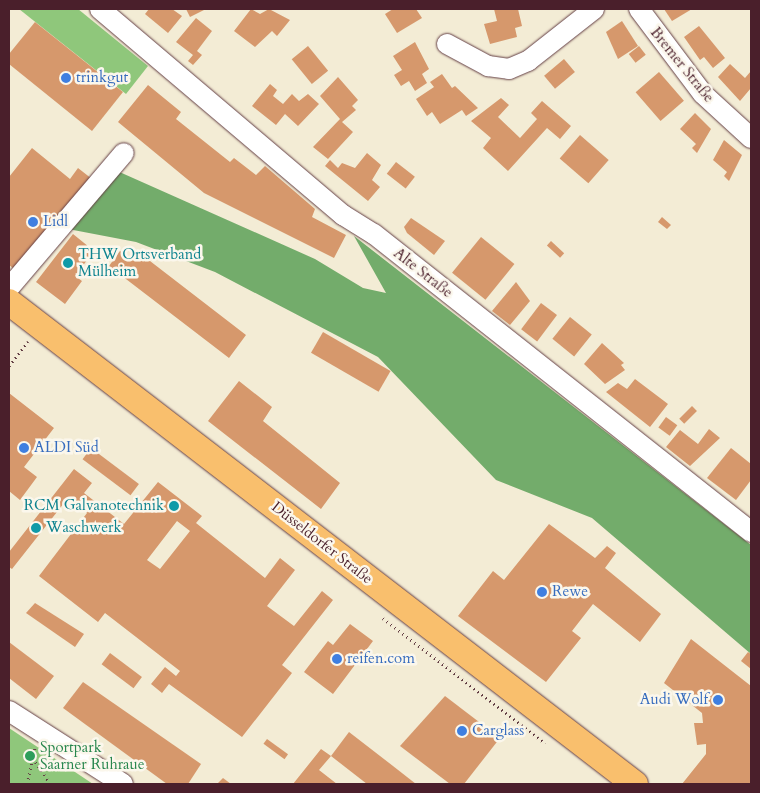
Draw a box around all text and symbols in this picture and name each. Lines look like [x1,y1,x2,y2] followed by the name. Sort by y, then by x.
[646,24,718,106] street label: Bremer Straße
[76,69,128,87] place label: trinkgut
[60,72,72,84] marker: trinkgut
[43,213,68,231] place label: Lidl
[27,216,39,228] marker: Lidl
[390,244,456,302] street label: Alte Straße
[78,245,201,280] place label: THW Ortsverband Mülheim
[62,257,74,269] marker: THW Ortsverband Mülheim
[34,439,99,457] place label: ALDI Süd
[18,442,30,454] marker: ALDI Süd
[24,497,164,515] place label: RCM Galvanotechnik
[268,498,376,588] street label: Düsseldorfer Straße
[168,500,180,512] marker: RCM Galvanotechnik
[46,519,121,537] place label: Waschwerk
[30,522,42,534] marker: Waschwerk
[552,583,588,601] place label: Rewe
[536,586,548,598] marker: Rewe
[347,650,415,668] place label: reifen.com
[331,653,343,665] marker: reifen.com
[640,691,708,709] place label: Audi Wolf
[712,694,724,706] marker: Audi Wolf
[472,722,524,740] place label: Carglass
[456,725,468,737] marker: Carglass
[40,738,145,773] place label: Sportpark Saarner Ruhraue
[24,750,36,762] marker: Sportpark Saarner Ruhraue

